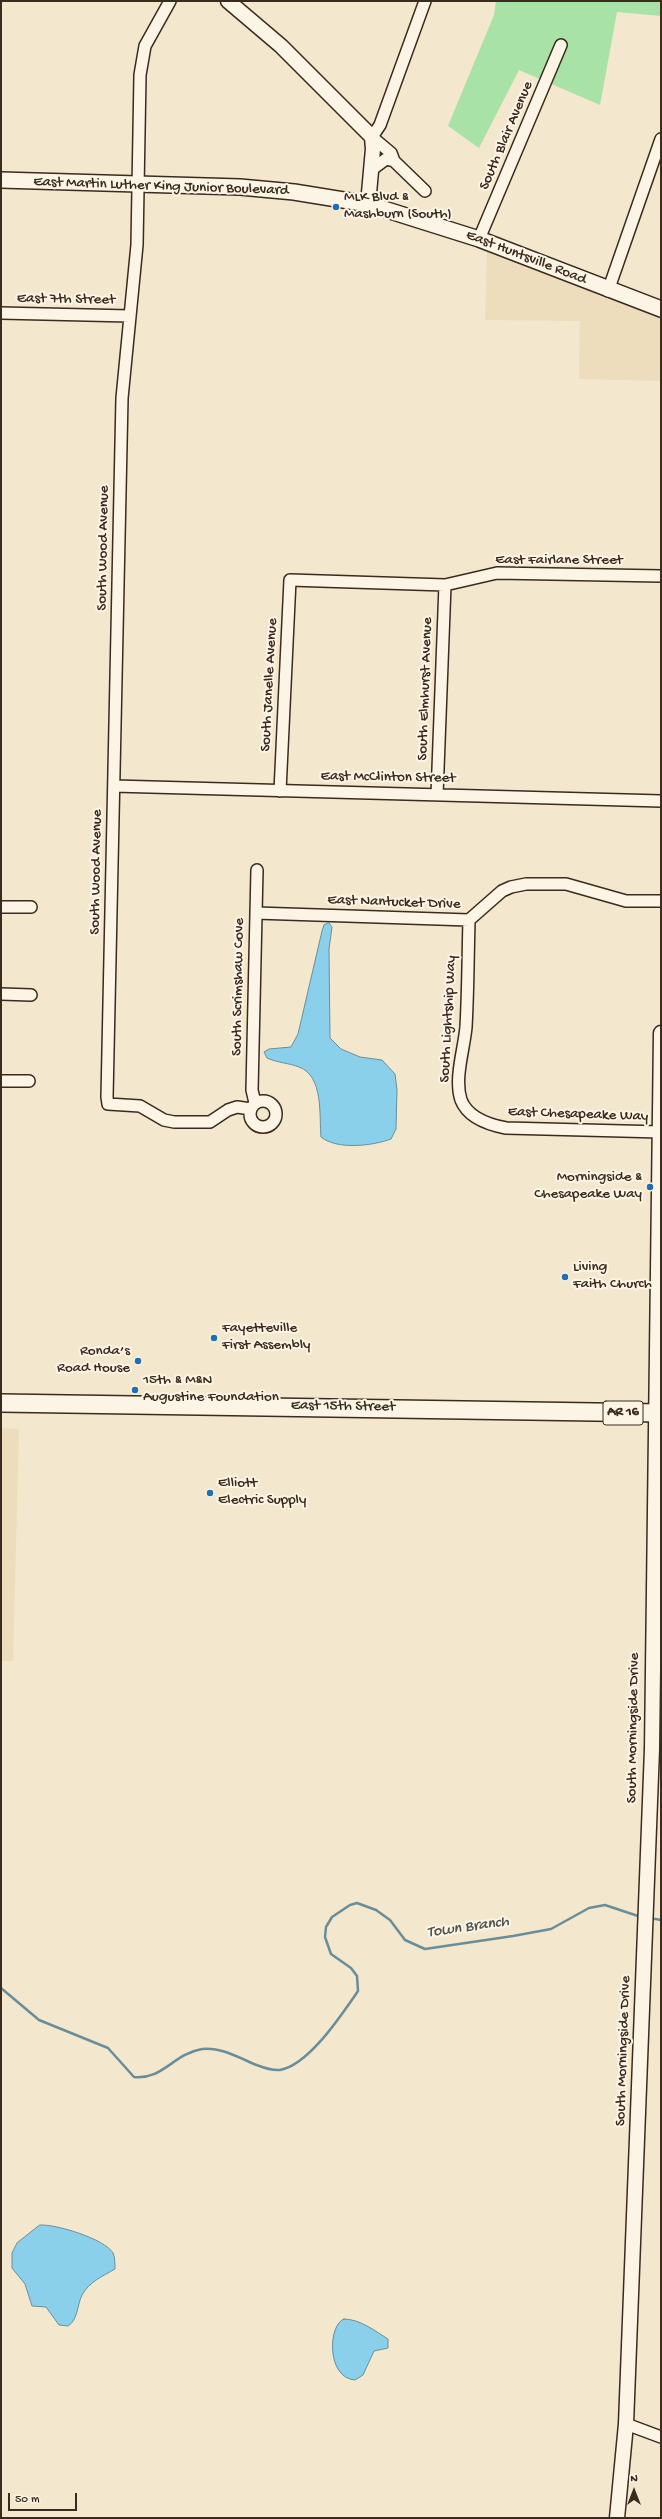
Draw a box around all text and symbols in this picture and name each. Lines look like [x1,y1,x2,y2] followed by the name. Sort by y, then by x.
[476,79,538,193] street label: South Blair Avenue
[33,174,289,200] street label: East Martin Luther King Junior Boulevard
[344,189,452,224] place label: MLK Blvd & Mashburn (South)
[331,202,341,212] marker: MLK Blvd & Mashburn (South)
[463,227,589,289] street label: East Huntsville Road
[17,290,115,310] street label: East 7th Street
[94,485,114,611] street label: South Wood Avenue
[495,552,623,570] street label: East Fairlane Street
[415,617,437,761] street label: South Elmhurst Avenue
[258,618,282,752] street label: South Janelle Avenue
[320,768,456,788] street label: East McClinton Street
[87,809,107,935] street label: South Wood Avenue
[327,892,461,914] street label: East Nantucket Drive
[229,918,249,1056] street label: South Scrimshaw Cove
[437,955,461,1083] street label: South Lightship Way
[507,1104,649,1126] street label: East Chesapeake Way
[534,1169,642,1204] place label: Morningside & Chesapeake Way
[645,1182,655,1192] marker: Morningside & Chesapeake Way
[573,1259,652,1294] place label: Living Faith Church
[560,1272,570,1282] marker: Living Faith Church
[222,1320,310,1355] place label: Fayetteville First Assembly
[209,1333,219,1343] marker: Fayetteville First Assembly
[57,1343,130,1378] place label: Ronda’s Road House
[133,1356,143,1366] marker: Ronda’s Road House
[143,1372,279,1407] place label: 15th & M&N Augustine Foundation
[130,1385,140,1395] marker: 15th & M&N Augustine Foundation
[291,1397,395,1417] street label: East 15th Street
[603,1401,643,1425] road number: AR 16
[218,1475,306,1510] place label: Elliott Electric Supply
[205,1488,215,1498] marker: Elliott Electric Supply
[624,1653,644,1803] street label: South Morningside Drive
[426,1913,510,1943] water label: Town Branch
[612,1975,636,2127] street label: South Morningside Drive
[614,2471,654,2511] north arrow
[630,2473,638,2485] text: N
[10,2485,79,2511] scale bar
[15,2493,40,2507] text: 50 m

